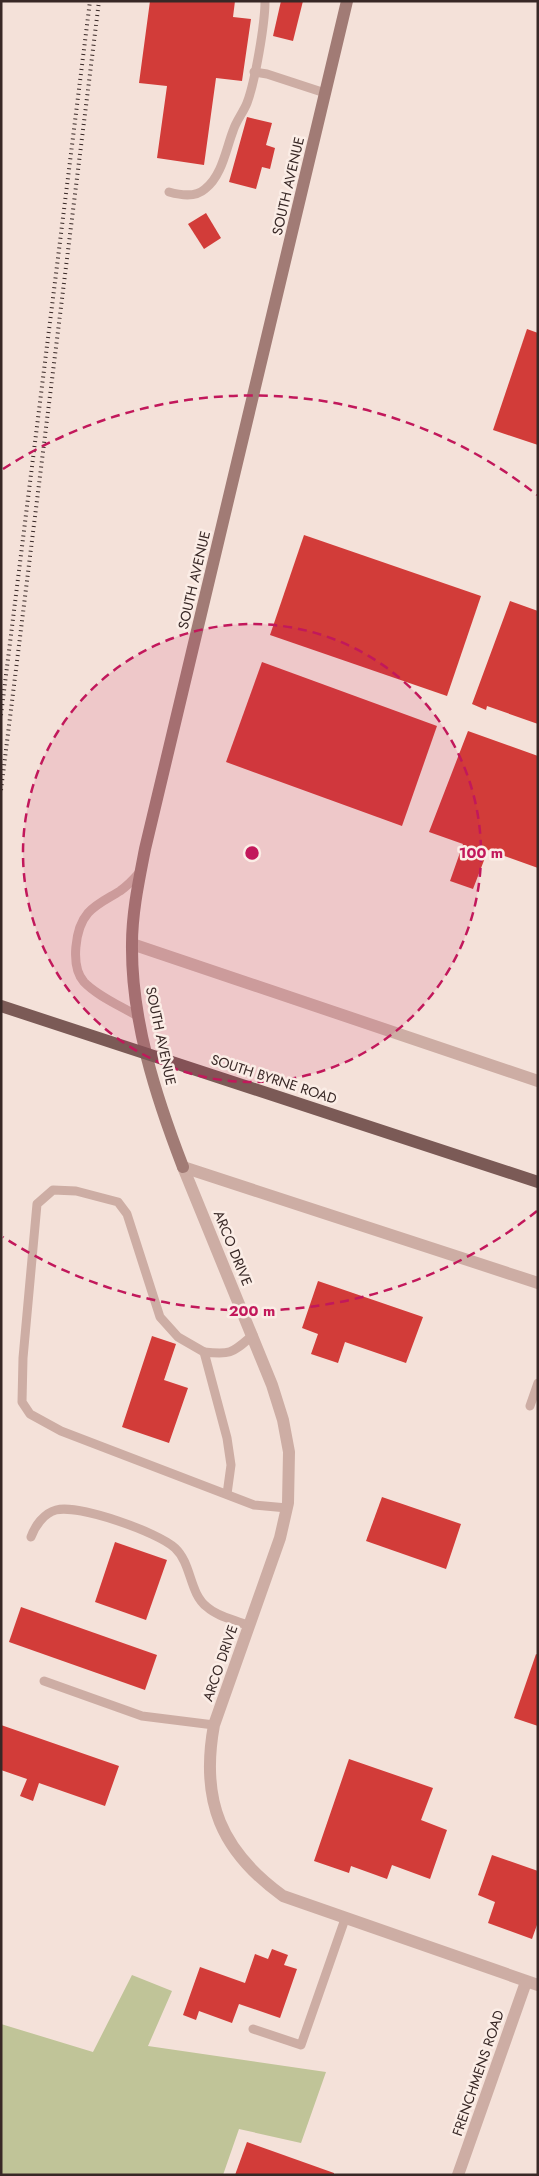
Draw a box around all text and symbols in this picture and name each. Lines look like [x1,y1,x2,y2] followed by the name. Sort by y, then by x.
[267,135,309,237] street label: SOUTH AVENUE
[173,529,215,631] street label: SOUTH AVENUE
[459,842,503,864] text: 100 m
[243,844,261,862] centre of rings
[141,985,181,1087] street label: SOUTH AVENUE
[208,1049,340,1109] street label: SOUTH BYRNE ROAD
[209,1207,257,1289] street label: ARCO DRIVE
[229,1300,275,1322] text: 200 m
[198,1622,242,1704] street label: ARCO DRIVE
[447,2007,509,2139] street label: FRENCHMENS ROAD

